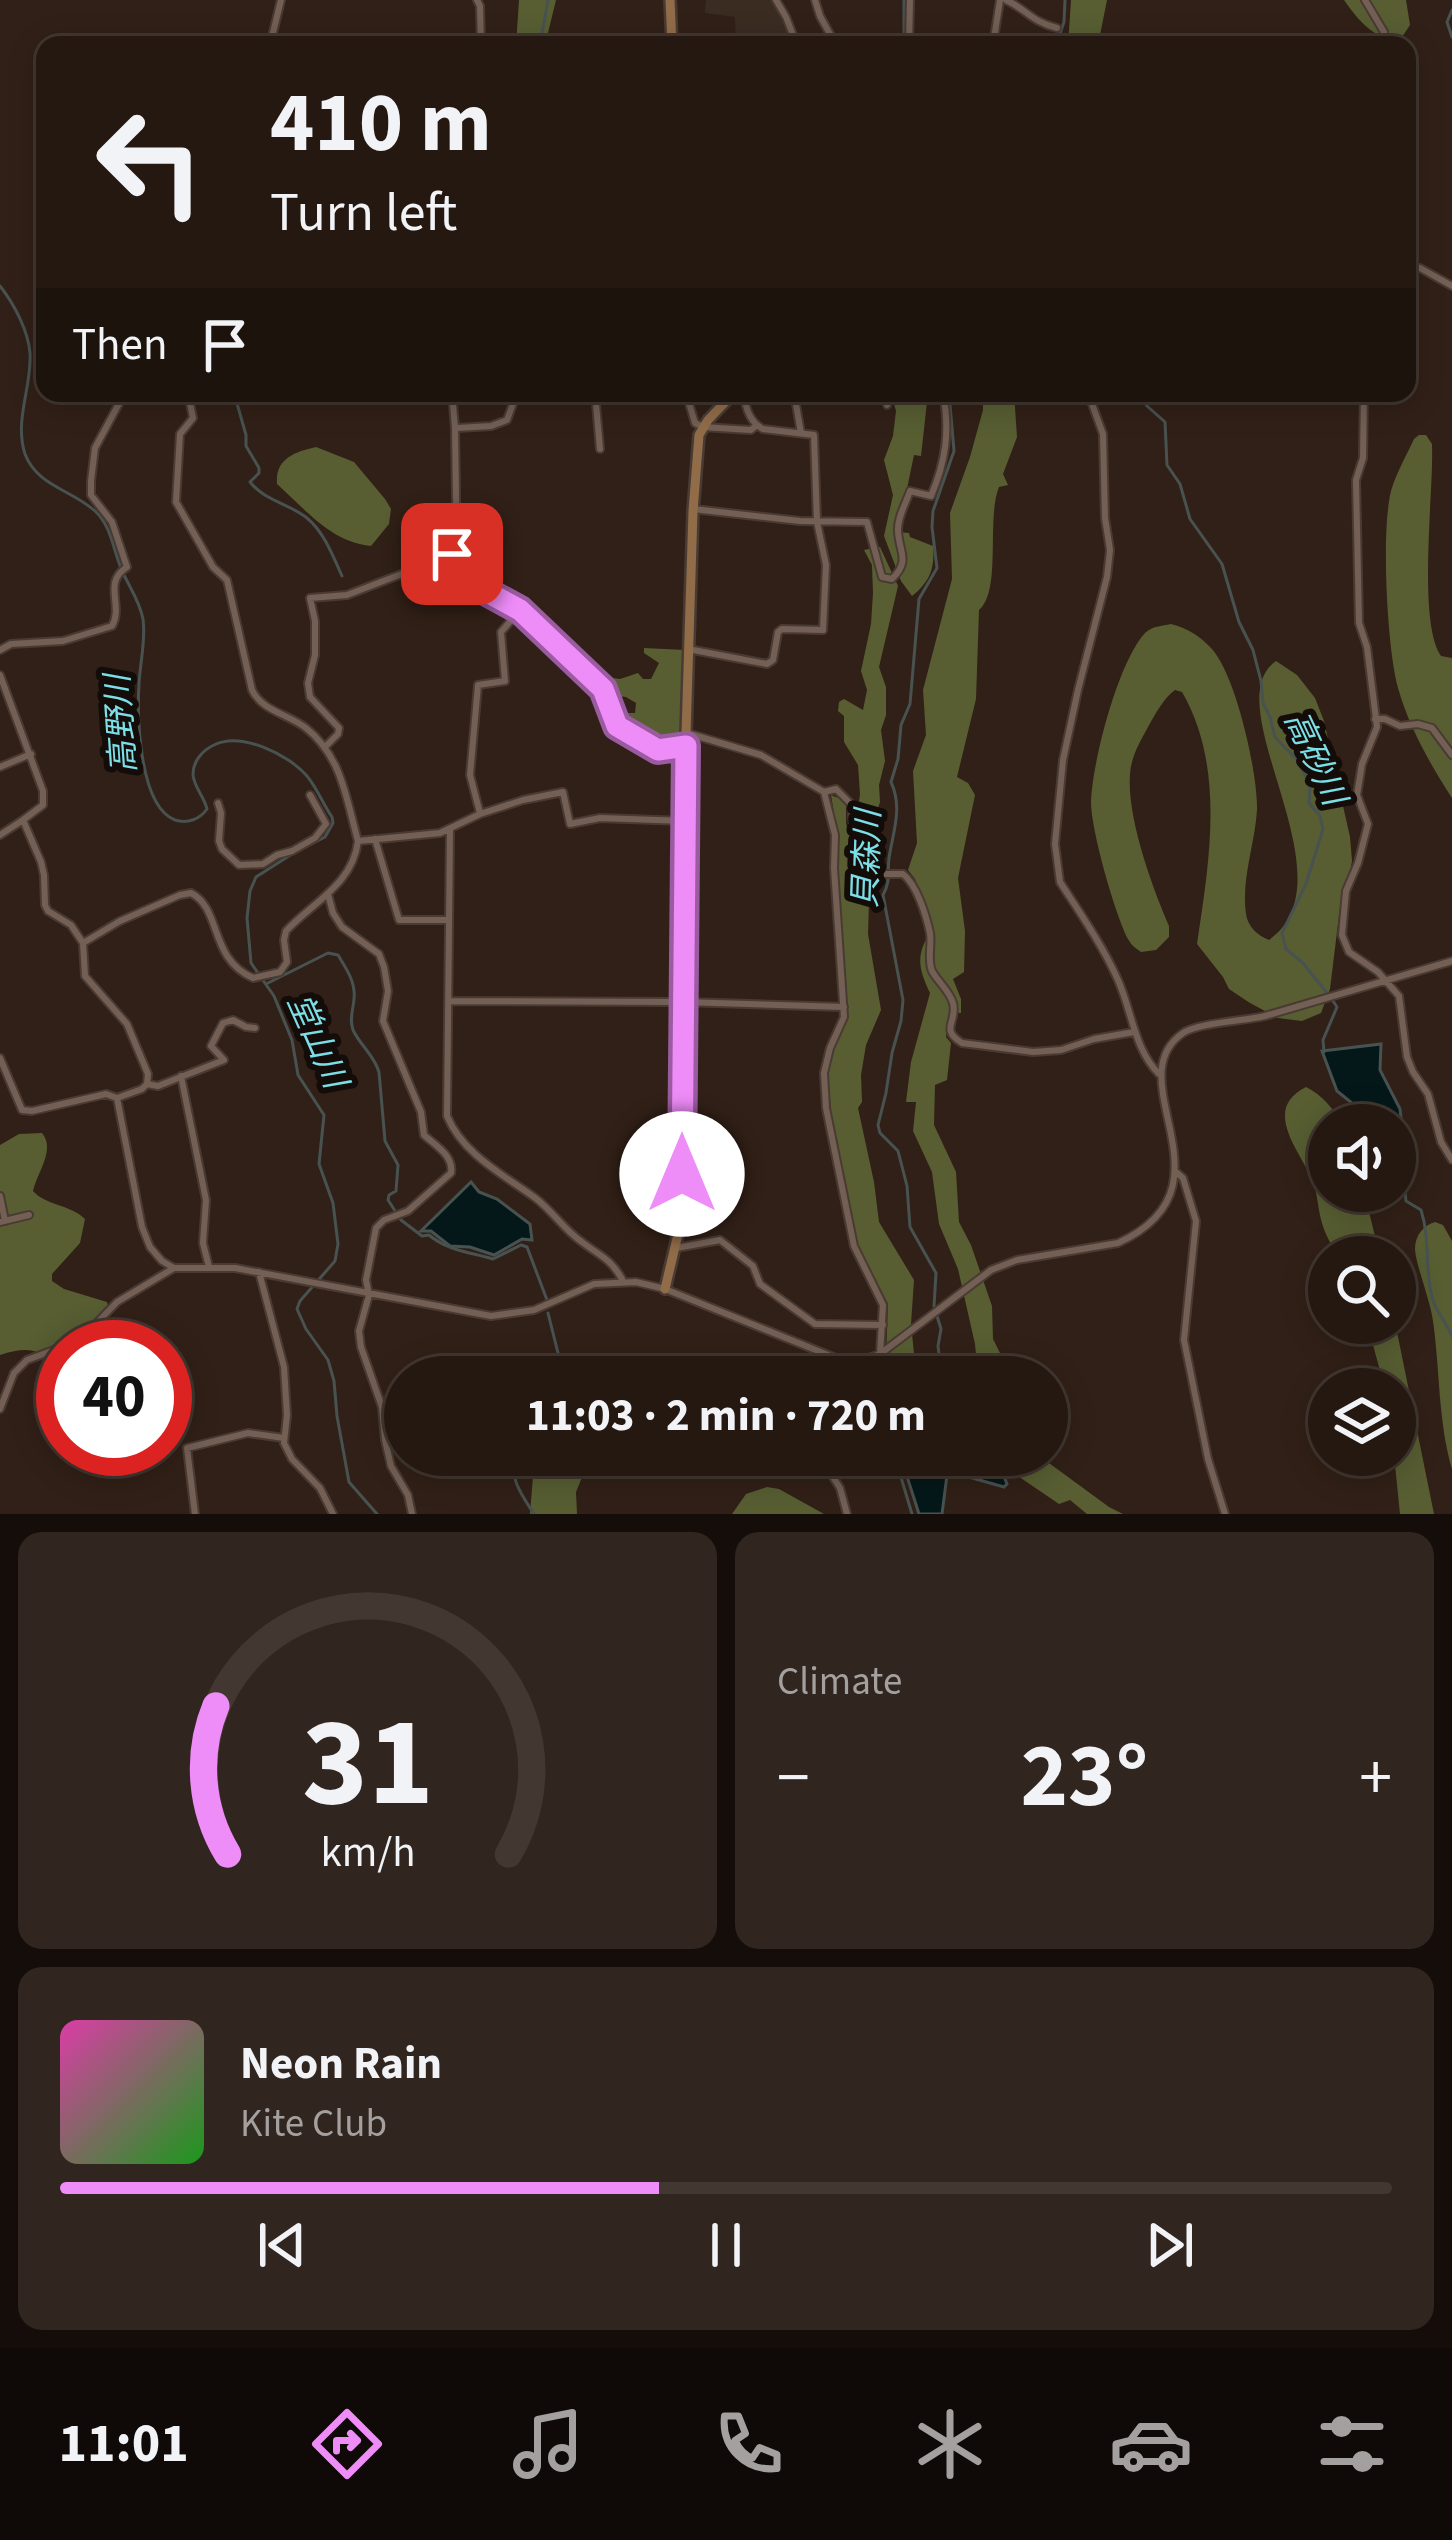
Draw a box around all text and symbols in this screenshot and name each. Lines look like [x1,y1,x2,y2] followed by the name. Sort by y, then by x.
[270,64,492,184] text: 410 m
[72,84,228,240] icon: left
[270,175,457,252] text: Turn left
[192,312,258,378] icon: arrive
[72,313,168,377] text: Then
[401,503,503,605] pin
[419,521,485,587] icon: arrive
[94,670,148,775] water label: 高野川
[1273,703,1358,816] water label: 高砂川
[842,806,892,909] water label: 貝森川
[275,986,360,1099] water label: 堂山川
[1308,1104,1416,1476] map controls
[1308,1104,1416,1212] button: sound
[619,1111,745,1237] position arrow
[1308,1236,1416,1344] button: search
[36,1320,192,1476] speed limit sign: 40
[1308,1368,1416,1476] button: layers
[526,1384,926,1448] text: 11:03 · 2 min · 720 m
[777,1654,902,1710] text: Climate
[302,1675,433,1853] text: 31
[1021,1713,1148,1841] text: 23°
[777,1731,810,1825] text: −
[1359,1731,1392,1825] text: +
[320,1821,415,1882] text: km/h
[240,2032,442,2096] text: Neon Rain
[240,2096,387,2152] text: Kite Club
[249,2212,315,2278] icon: previous
[693,2212,759,2278] icon: pause
[1137,2212,1203,2278] icon: next
[305,2402,389,2486] icon: directions
[506,2402,590,2486] icon: music
[707,2402,791,2486] icon: phone
[908,2402,992,2486] icon: climate
[1109,2402,1193,2486] icon: car
[1310,2402,1394,2486] icon: filters
[58,2406,189,2483] text: 11:01

